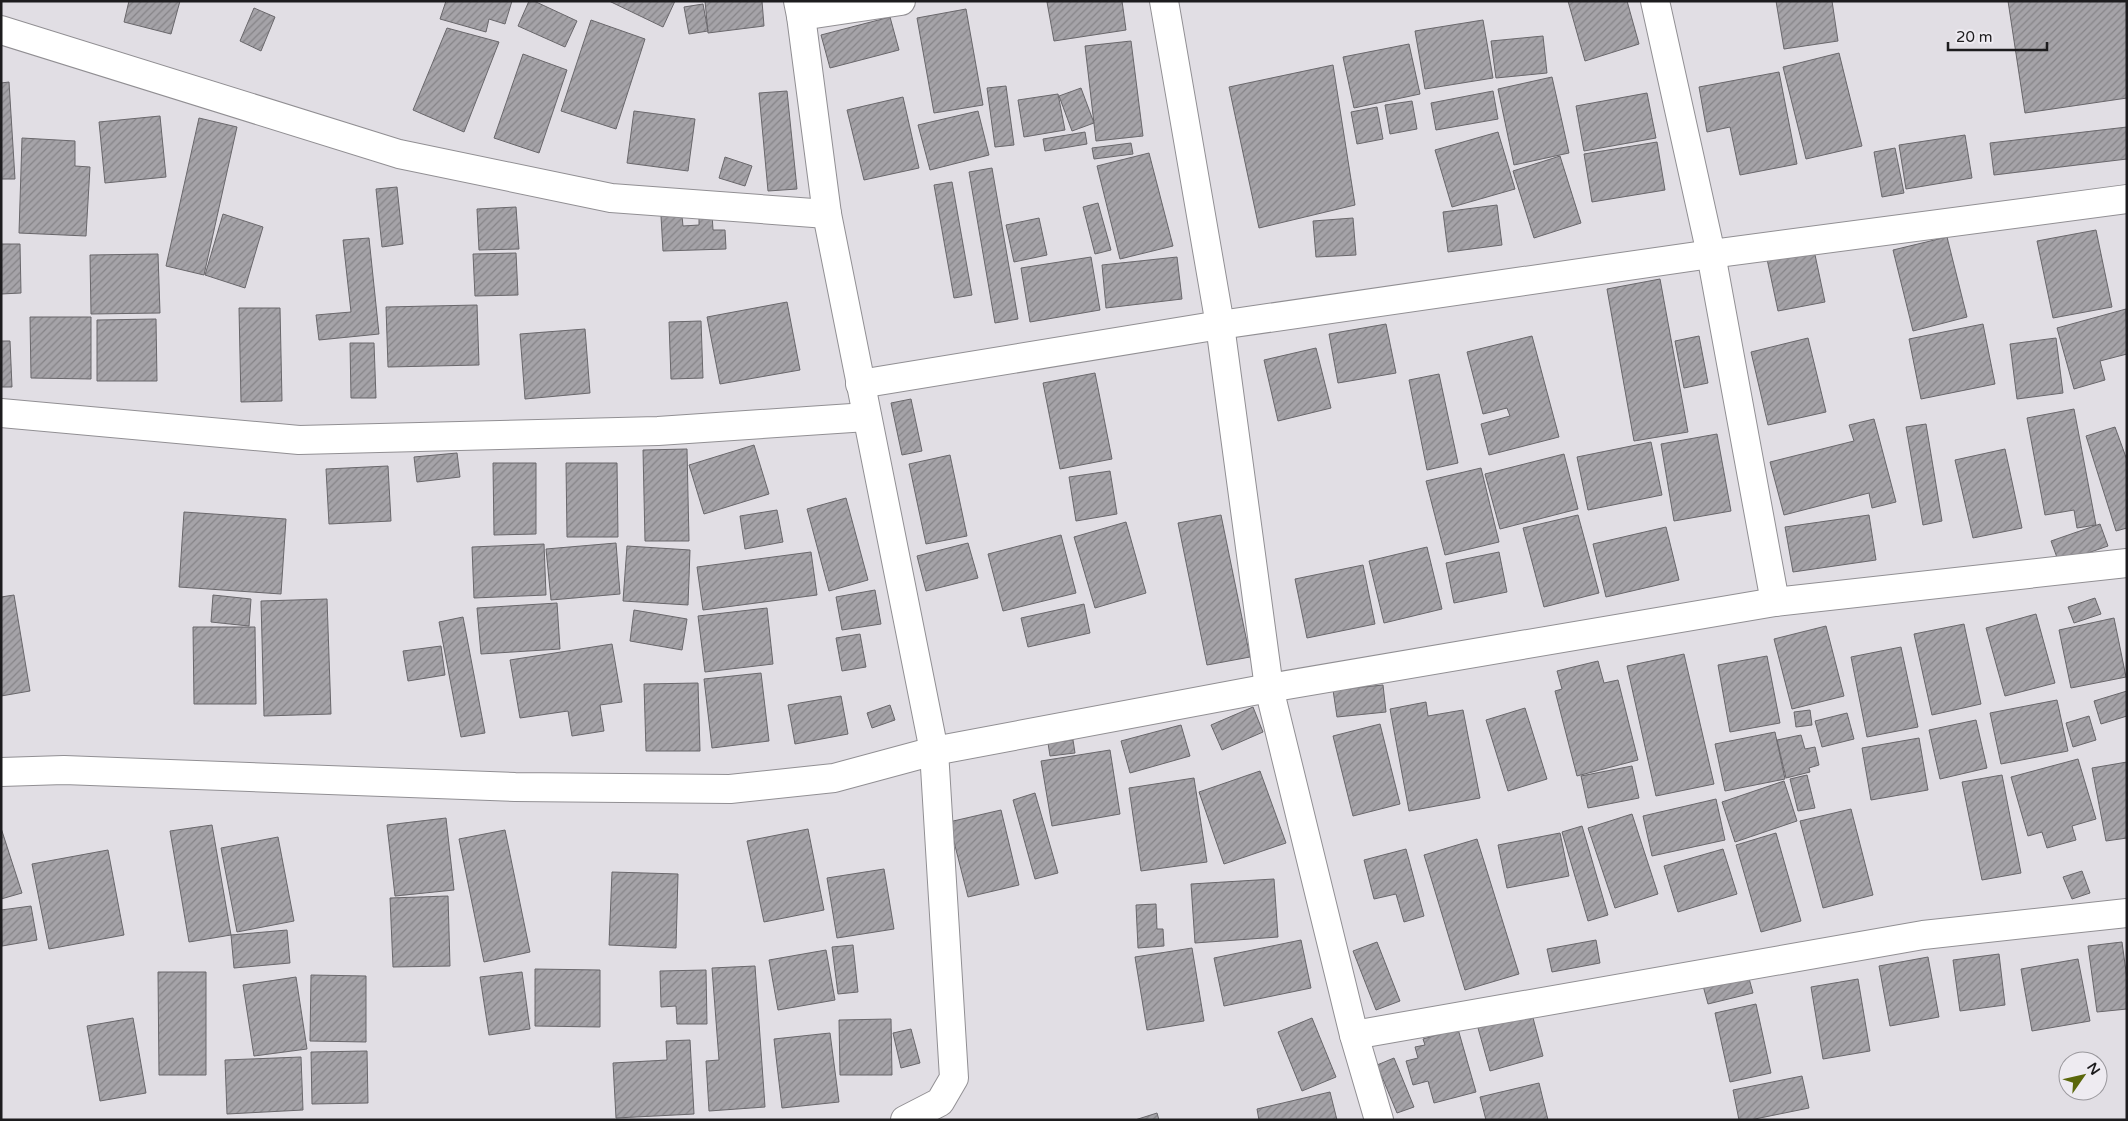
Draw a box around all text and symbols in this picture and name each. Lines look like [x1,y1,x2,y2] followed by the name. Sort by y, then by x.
[1948,20,2047,52] scale bar
[1956,28,1993,46] text: 20 m
[2058,1051,2108,1101] north arrow
[2083,1060,2104,1078] text: N

